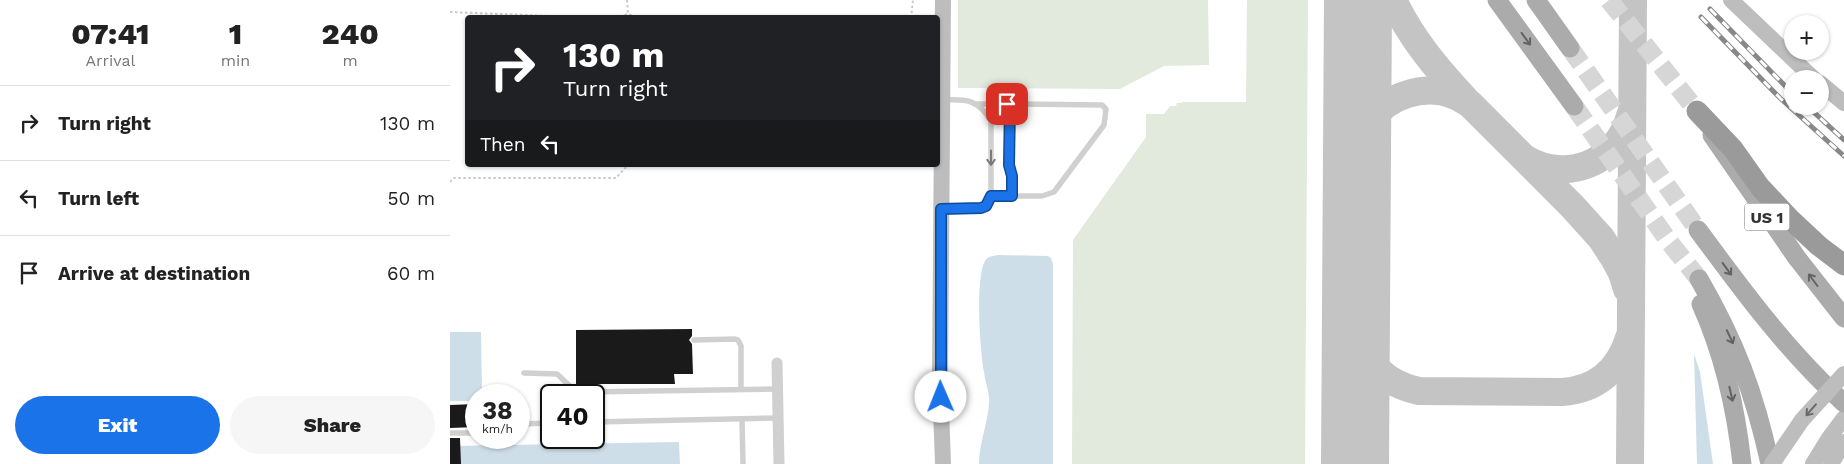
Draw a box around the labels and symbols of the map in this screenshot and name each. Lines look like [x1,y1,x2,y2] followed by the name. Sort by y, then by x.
[1521,32,1531,46] one-way arrow
[986,83,1028,125] pin
[986,150,996,166] one-way arrow
[1744,203,1790,230] road number: US 1
[1722,262,1732,276] one-way arrow
[1808,274,1819,287] one-way arrow
[1726,329,1735,344] one-way arrow
[914,370,966,422] position arrow
[540,384,605,449] speed limit sign: 40
[1727,386,1736,402] one-way arrow
[1805,403,1817,416] one-way arrow

